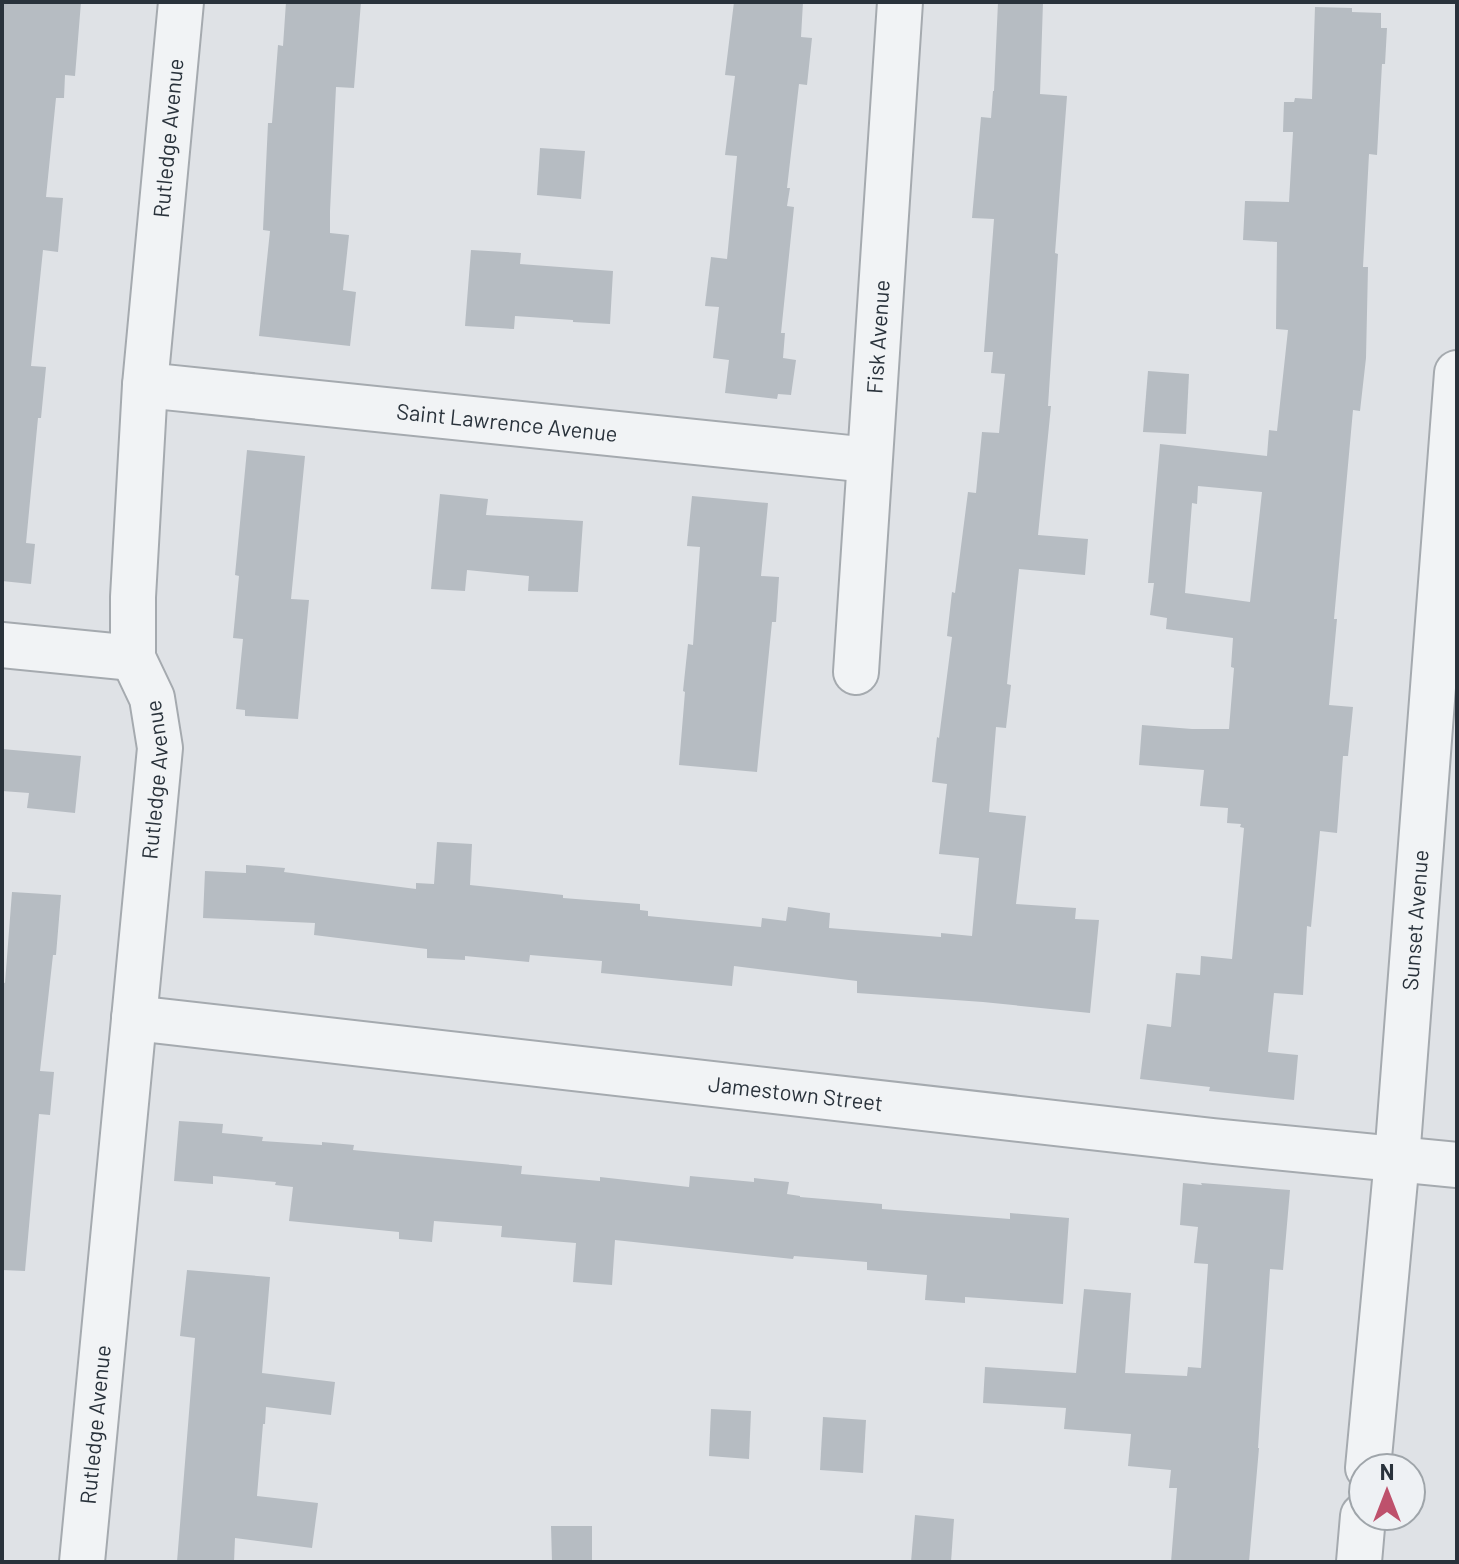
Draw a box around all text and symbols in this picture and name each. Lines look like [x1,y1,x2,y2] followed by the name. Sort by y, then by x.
[147,57,188,219] street label: Rutledge Avenue
[860,279,894,394] street label: Fisk Avenue
[395,397,619,446] street label: Saint Lawrence Avenue
[135,698,172,860] street label: Rutledge Avenue
[1396,849,1433,991] street label: Sunset Avenue
[707,1070,885,1115] street label: Jamestown Street
[74,1344,115,1505] street label: Rutledge Avenue
[1347,1452,1427,1532] north arrow
[1380,1458,1394,1484] text: N

